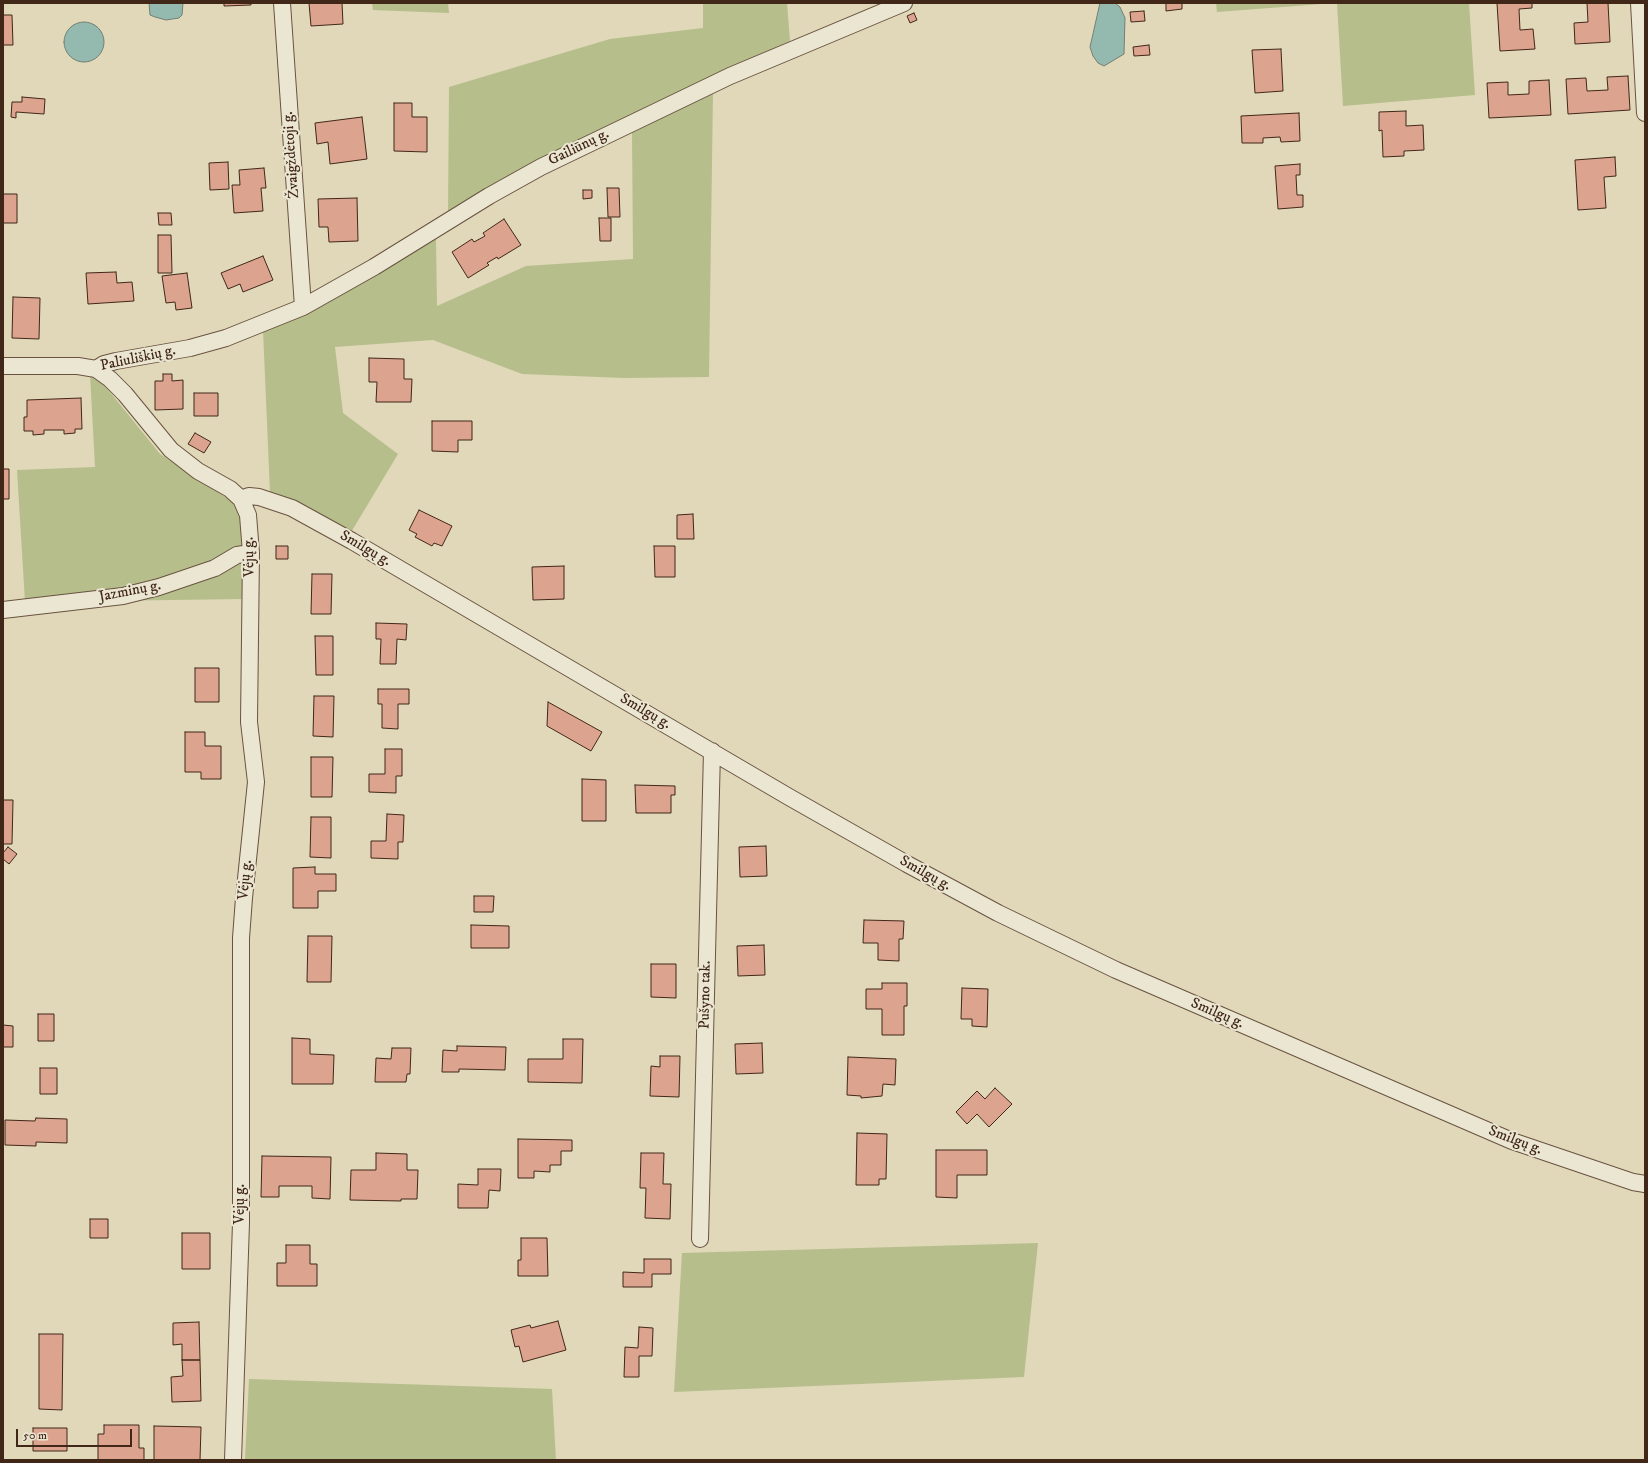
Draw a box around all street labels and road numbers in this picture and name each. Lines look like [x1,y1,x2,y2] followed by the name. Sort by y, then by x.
[280,111,304,199] street label: Žvaigždėtoji g.
[546,126,612,170] street label: Gailiūnų g.
[99,342,177,376] street label: Paliuliškių g.
[336,527,394,571] street label: Smilgų g.
[241,537,259,577] street label: Vėjų g.
[97,577,163,607] street label: Jazminų g.
[616,690,674,734] street label: Smilgų g.
[896,853,954,895] street label: Smilgų g.
[235,859,257,901] street label: Vėjų g.
[696,961,716,1029] street label: Pušyno tak.
[1188,995,1246,1033] street label: Smilgų g.
[1486,1123,1544,1159] street label: Smilgų g.
[232,1184,250,1224] street label: Vėjų g.

